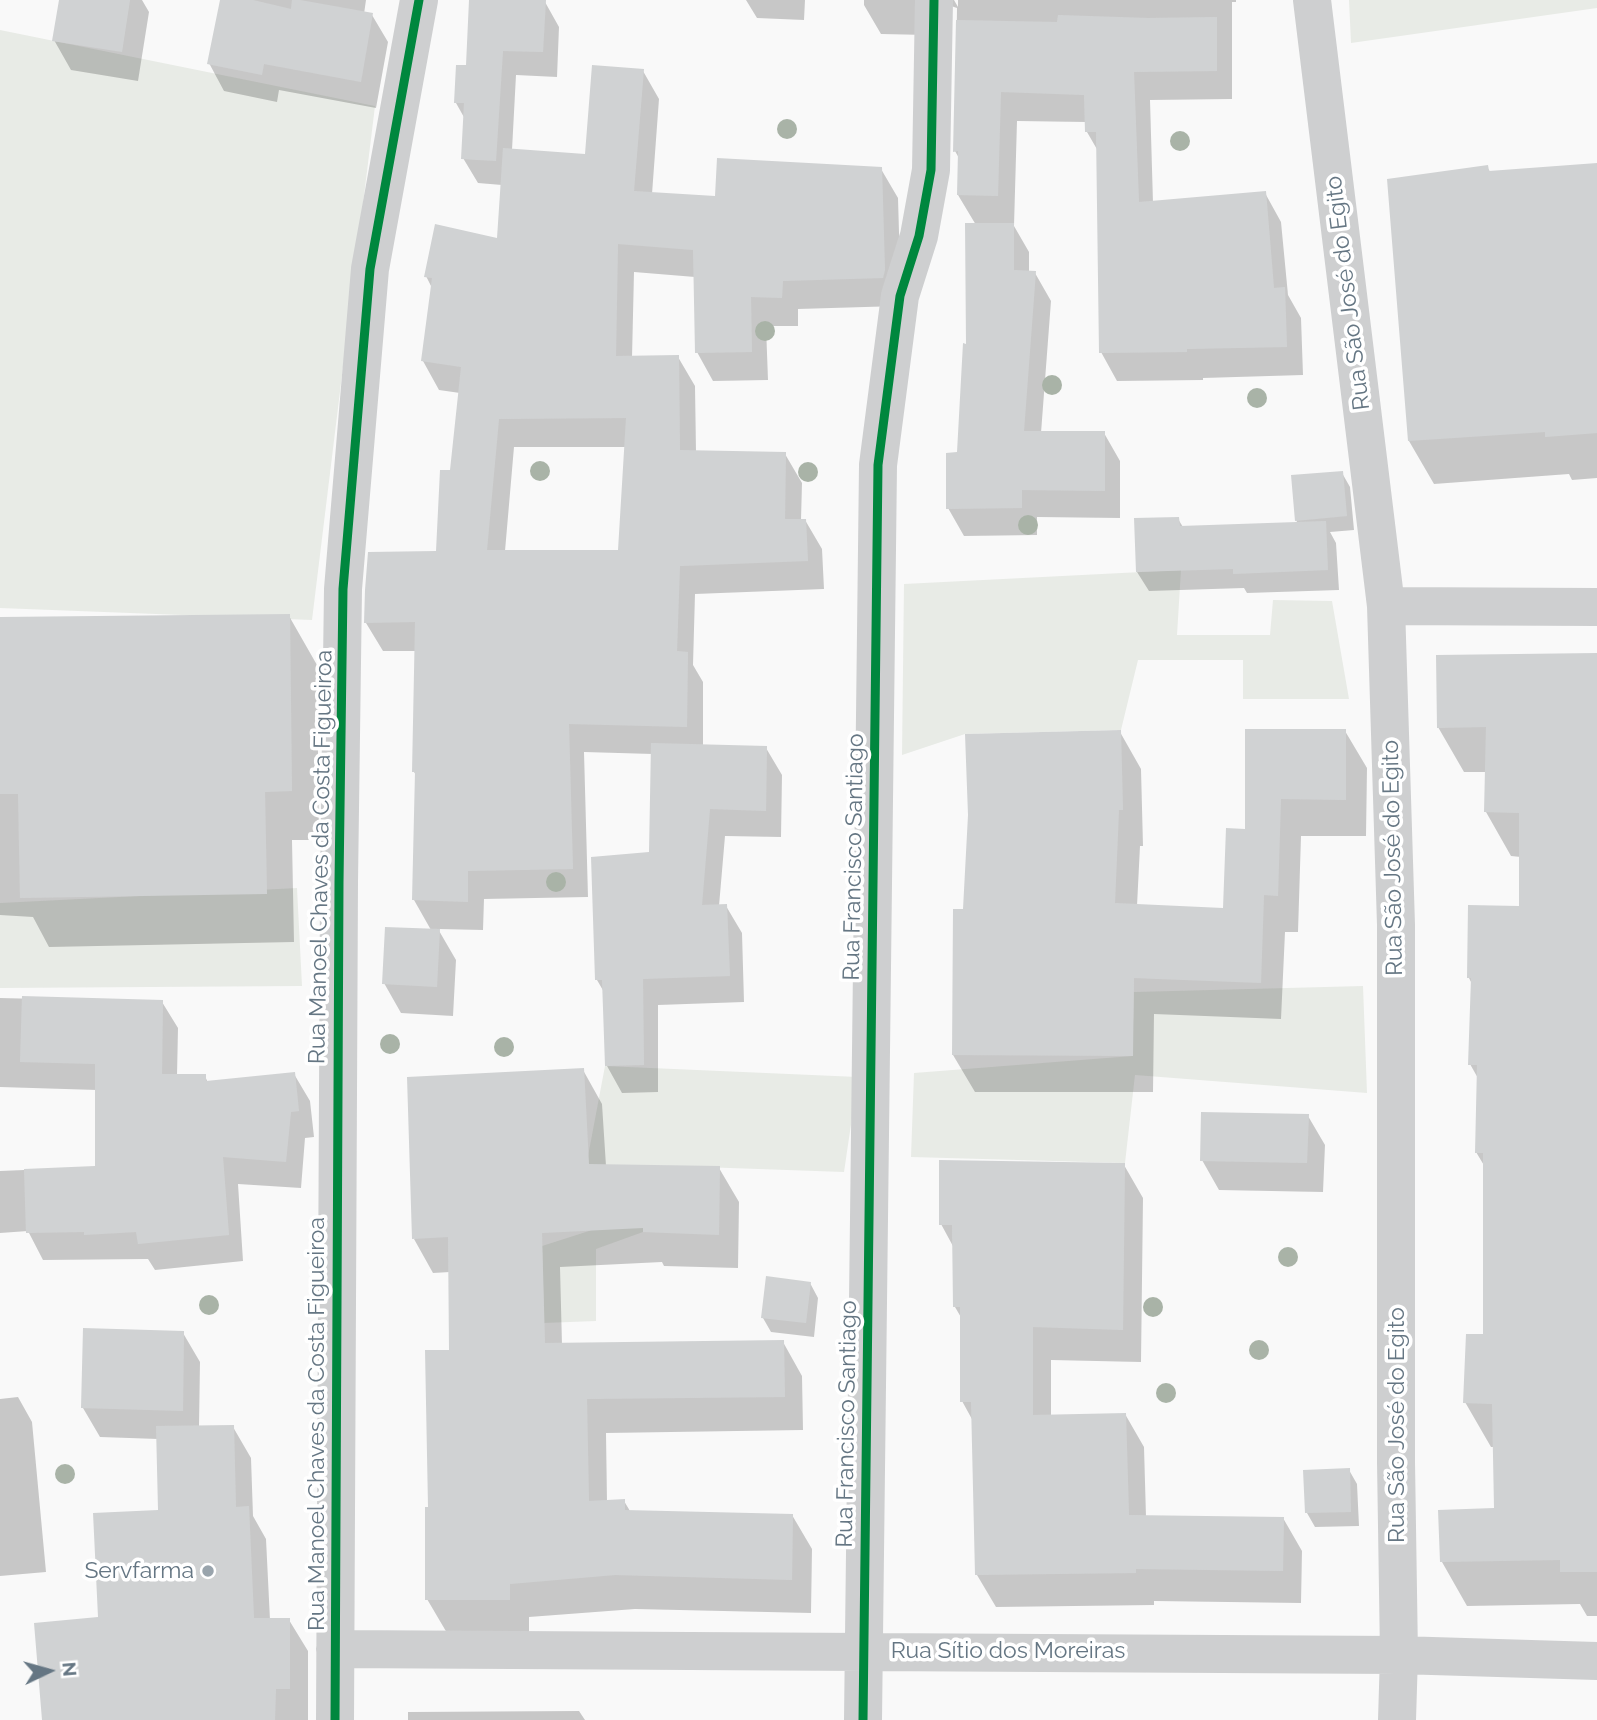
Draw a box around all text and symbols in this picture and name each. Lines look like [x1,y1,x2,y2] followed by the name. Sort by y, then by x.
[1320,174,1376,412] street label: Rua São José do Egito
[304,650,338,1064] street label: Rua Manoel Chaves da Costa Figueiroa
[838,733,870,981] street label: Rua Francisco Santiago
[1377,740,1409,976] street label: Rua São José do Egito
[303,1217,331,1631] street label: Rua Manoel Chaves da Costa Figueiroa
[831,1300,863,1548] street label: Rua Francisco Santiago
[1383,1307,1411,1543] street label: Rua São José do Egito
[84,1557,194,1585] place label: Servfarma
[200,1563,216,1579] marker: Servfarma
[14,1636,84,1706] north arrow
[891,1637,1125,1665] street label: Rua Sítio dos Moreiras
[58,1661,82,1677] text: N

